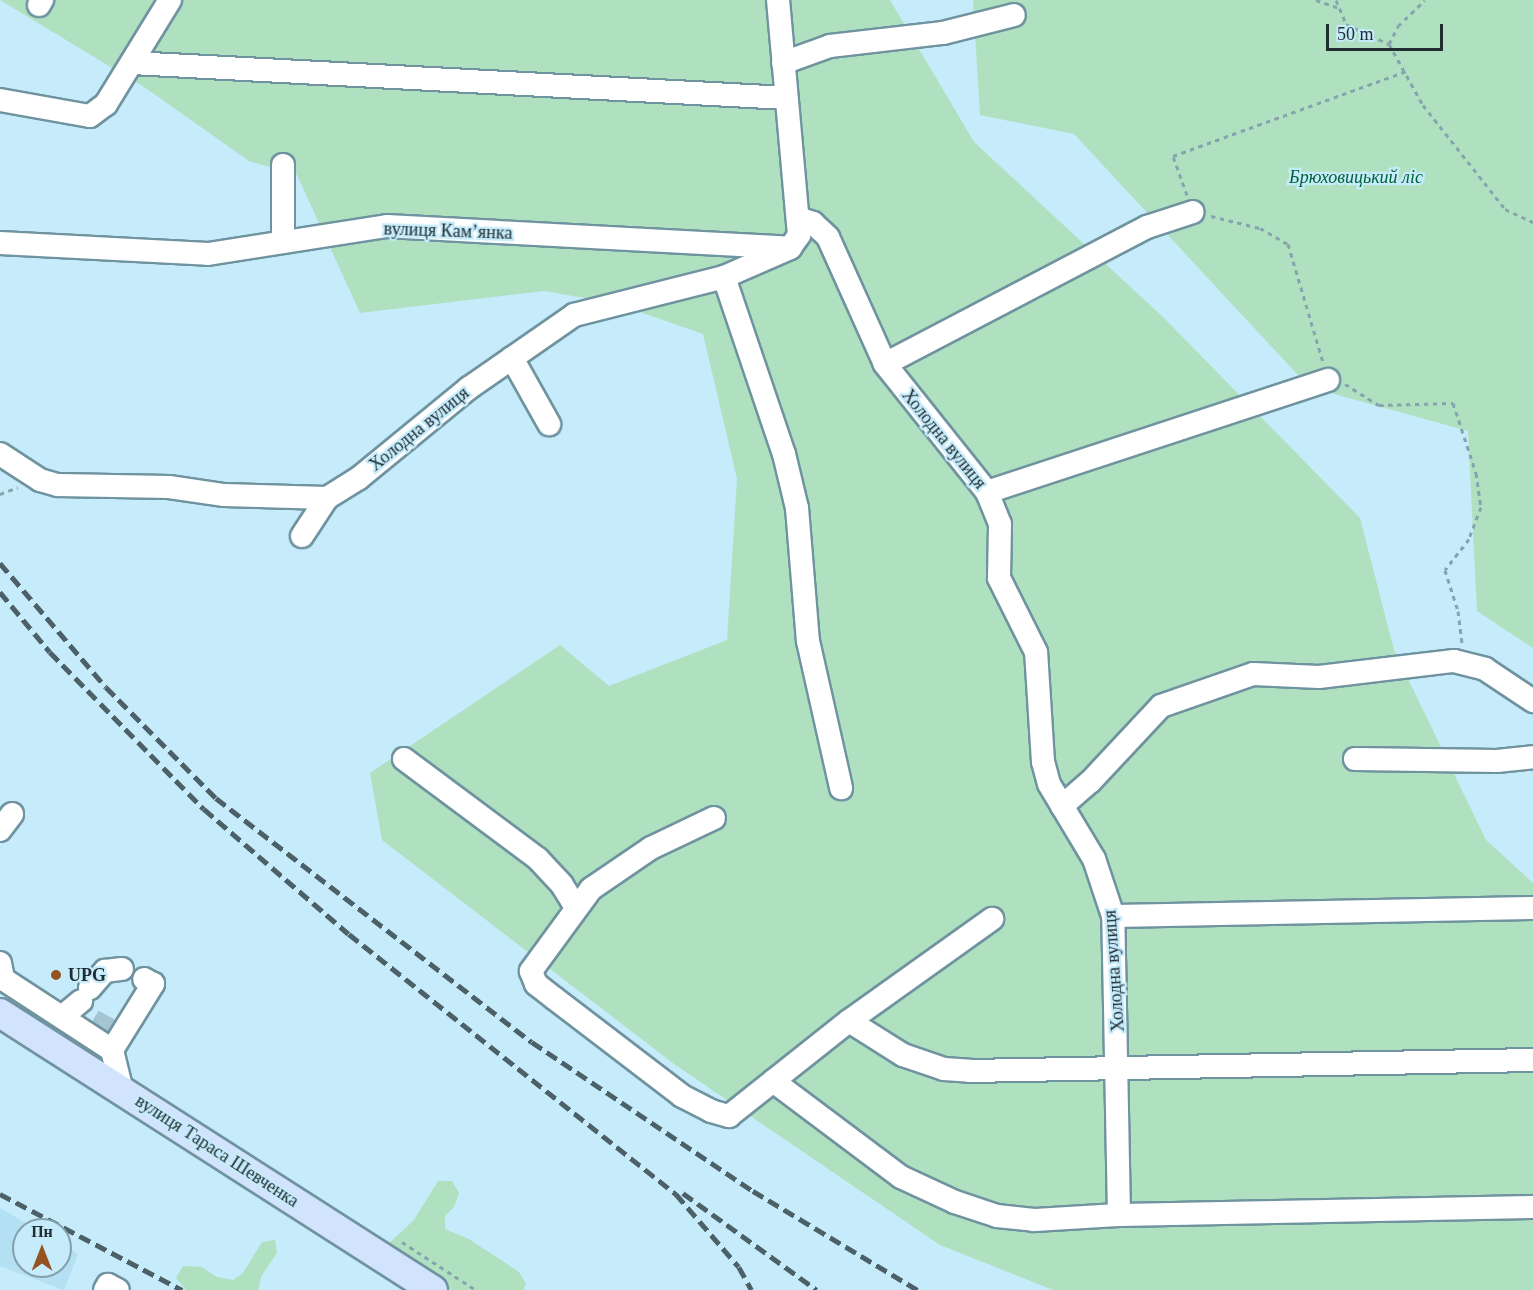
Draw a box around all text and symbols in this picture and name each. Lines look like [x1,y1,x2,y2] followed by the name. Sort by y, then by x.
[1329,12,1446,50] scale bar
[1337,24,1374,44] text: 50 m
[1289,166,1423,188] park label: Брюховицький ліс
[383,218,513,244] street label: вулиця Камʼянка
[365,382,473,476] street label: Холодна вулиця
[897,385,991,493] street label: Холодна вулиця
[1099,909,1129,1033] street label: Холодна вулиця
[68,964,106,986] place label: UPG
[49,968,63,982] marker: UPG
[131,1090,303,1212] street label: вулиця Тараса Шевченка
[12,1218,72,1278] north arrow
[31,1223,53,1240] text: Пн

